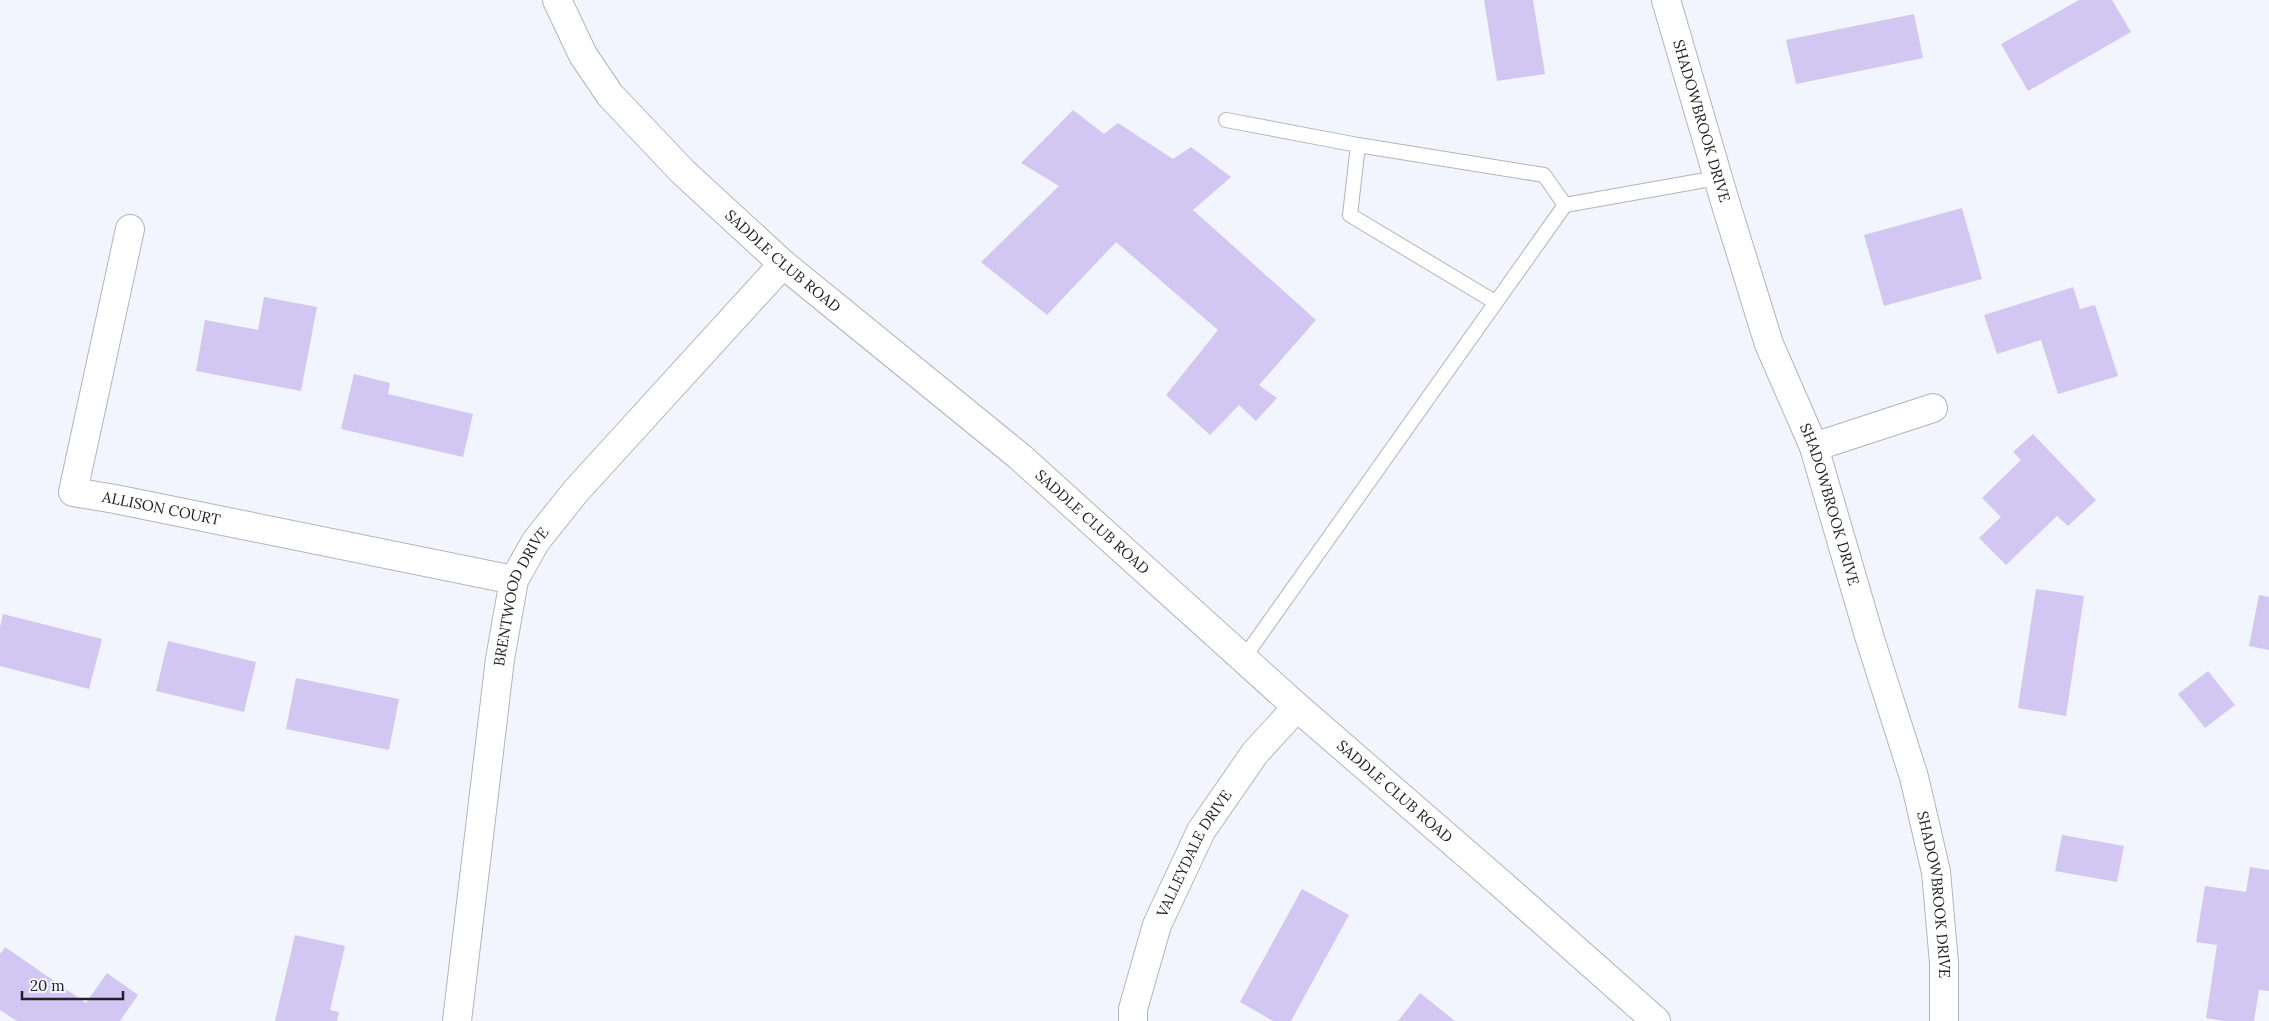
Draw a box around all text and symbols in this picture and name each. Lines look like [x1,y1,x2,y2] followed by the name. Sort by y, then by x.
[1669,37,1735,204] street label: SHADOWBROOK DRIVE
[721,205,845,316] street label: SADDLE CLUB ROAD
[1796,420,1864,588] street label: SHADOWBROOK DRIVE
[1032,465,1154,578] street label: SADDLE CLUB ROAD
[100,487,223,529] street label: ALLISON COURT
[489,523,552,667] street label: BRENTWOOD DRIVE
[1333,736,1457,847] street label: SADDLE CLUB ROAD
[1152,786,1236,921] street label: VALLEYDALE DRIVE
[1913,809,1954,978] street label: SHADOWBROOK DRIVE
[22,968,124,1000] scale bar
[30,976,65,995] text: 20 m

